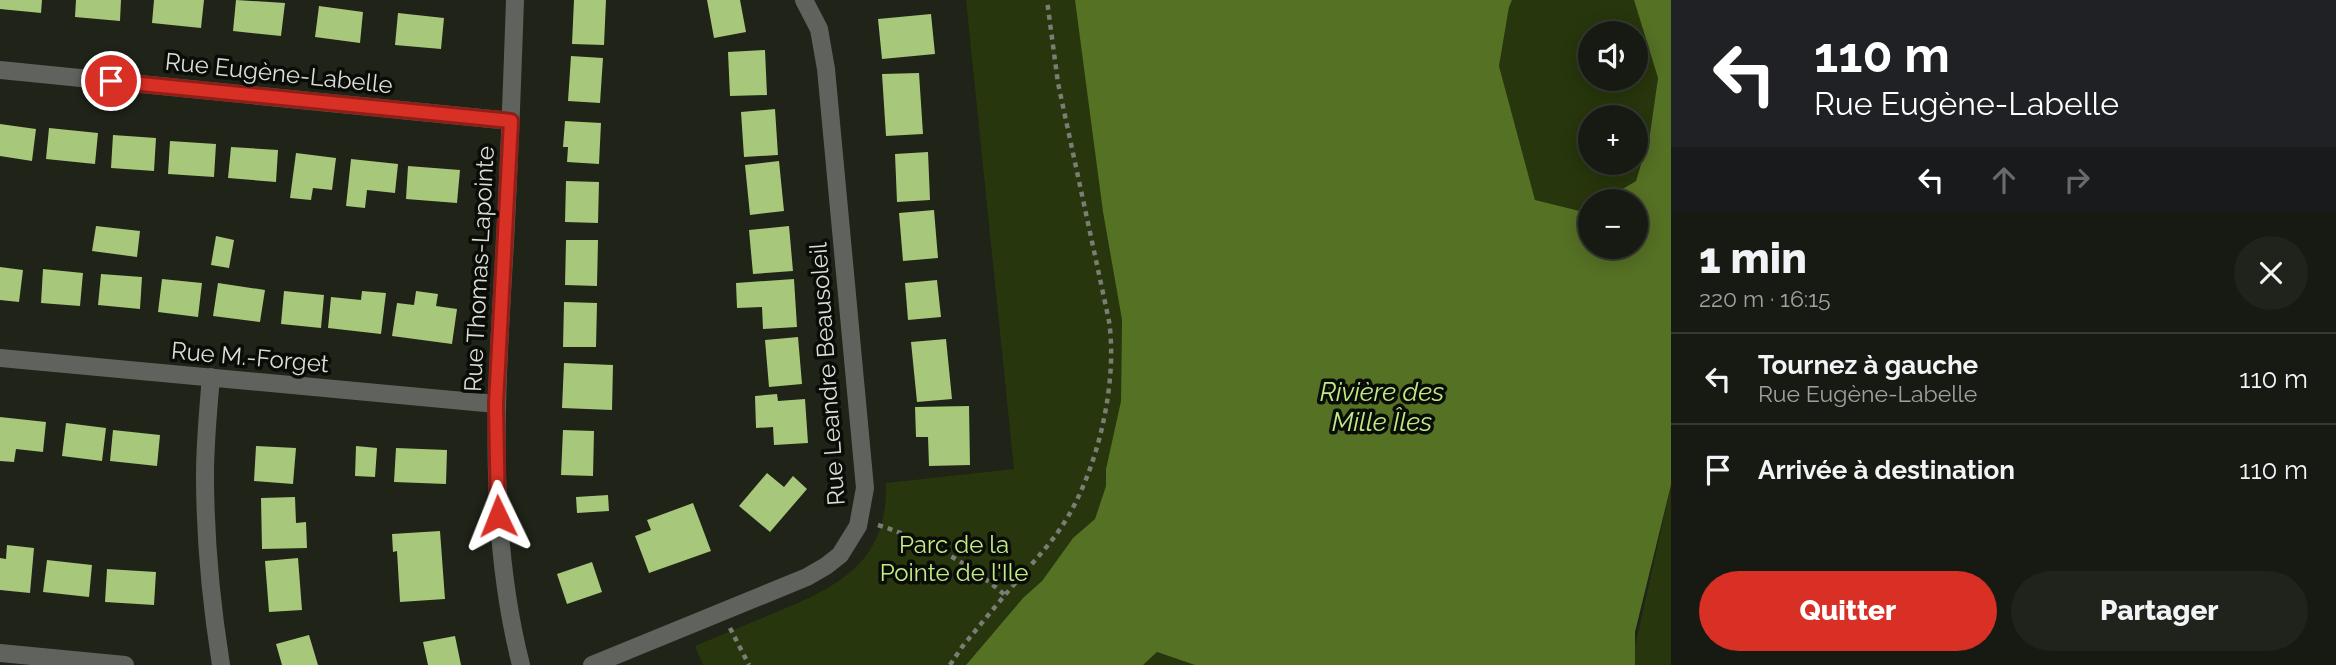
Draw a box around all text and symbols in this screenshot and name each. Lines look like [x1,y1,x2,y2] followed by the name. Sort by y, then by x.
[1578,21,1648,259] map controls
[1578,21,1648,91] button: sound
[1814,26,1950,83] text: 110 m
[1699,28,1790,119] icon: left
[164,47,394,99] street label: Rue Eugène-Labelle
[81,51,141,111] pin
[92,62,130,100] icon: arrive
[1814,85,2119,122] text: Rue Eugène-Labelle
[1578,105,1648,175] button: +
[458,145,500,393] street label: Rue Thomas-Lapointe
[1912,161,1950,199] icon: left
[1985,161,2023,199] icon: ahead
[2058,161,2096,199] icon: right
[1578,189,1648,259] button: −
[1699,234,1807,283] text: 1 min
[2234,236,2308,310] button: close
[803,241,851,507] street label: Rue Leandre Beausoleil
[1699,285,1831,312] text: 220 m · 16:15
[170,336,330,378] street label: Rue M.-Forget
[1758,350,1978,380] text: Tournez à gauche
[1699,360,1737,398] icon: left
[2239,364,2308,394] text: 110 m
[1320,377,1444,437] water label: Rivière des Mille Îles
[1758,380,1977,407] text: Rue Eugène-Labelle
[1699,451,1737,489] icon: arrive
[1758,455,2015,485] text: Arrivée à destination
[2239,455,2308,485] text: 110 m
[461,479,535,553] position arrow
[880,530,1028,587] park label: Parc de la Pointe de l'Ile
[1699,571,1997,651] button: Quitter
[2011,571,2308,651] button: Partager

